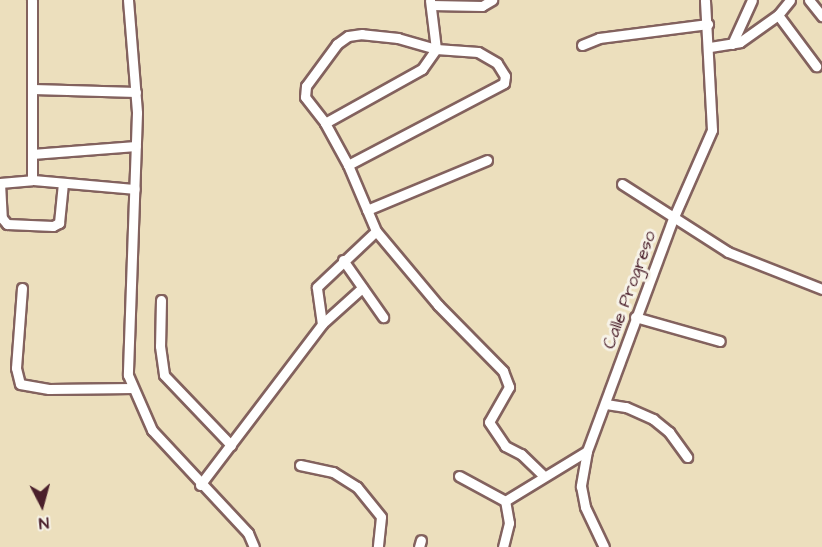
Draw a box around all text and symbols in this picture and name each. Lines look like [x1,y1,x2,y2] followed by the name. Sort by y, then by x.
[599,228,661,352] street label: Calle Progreso
[12,475,72,535] north arrow
[38,511,50,534] text: N

